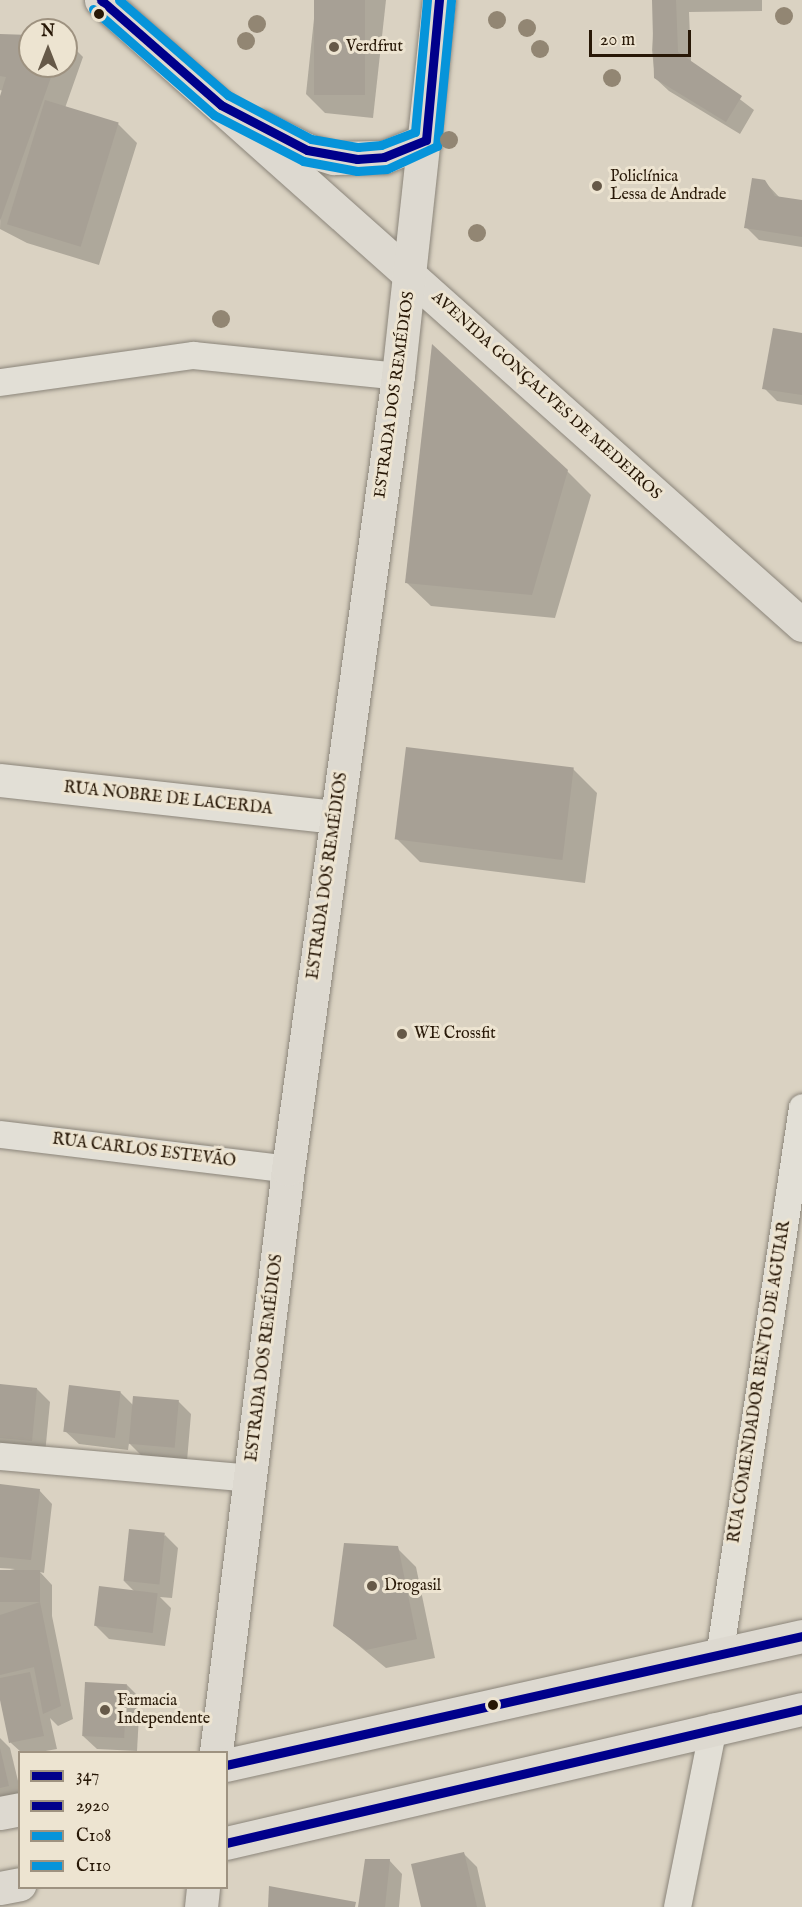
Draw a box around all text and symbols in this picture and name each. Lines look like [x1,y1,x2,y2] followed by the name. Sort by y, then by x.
[93,8,105,20] unlabelled marker
[18,18,78,78] north arrow
[592,18,694,56] scale bar
[41,22,55,42] text: N
[600,29,635,52] text: 20 m
[346,37,403,57] place label: Verdfrut
[327,40,341,54] marker: Verdfrut
[610,167,726,205] place label: Policlínica Lessa de Andrade
[588,177,606,195] marker: Policlínica Lessa de Andrade
[427,288,665,504] street label: AVENIDA GONÇALVES DE MEDEIROS
[371,290,419,500] street label: ESTRADA DOS REMÉDIOS
[304,771,352,981] street label: ESTRADA DOS REMÉDIOS
[63,778,273,820] street label: RUA NOBRE DE LACERDA
[414,1024,496,1044] place label: WE Crossfit
[395,1027,409,1041] marker: WE Crossfit
[51,1130,237,1172] street label: RUA CARLOS ESTEVÃO
[725,1220,795,1544] street label: RUA COMENDADOR BENTO DE AGUIAR
[243,1253,287,1463] street label: ESTRADA DOS REMÉDIOS
[384,1576,441,1596] place label: Drogasil
[365,1579,379,1593] marker: Drogasil
[117,1691,210,1729] place label: Farmacia Independente
[487,1699,499,1711] unlabelled marker
[98,1703,112,1717] marker: Farmacia Independente
[18,1751,228,1889] legend
[76,1765,99,1788] text: 347
[76,1795,110,1818] text: 2920
[76,1825,111,1848] text: C108
[76,1855,111,1878] text: C110

